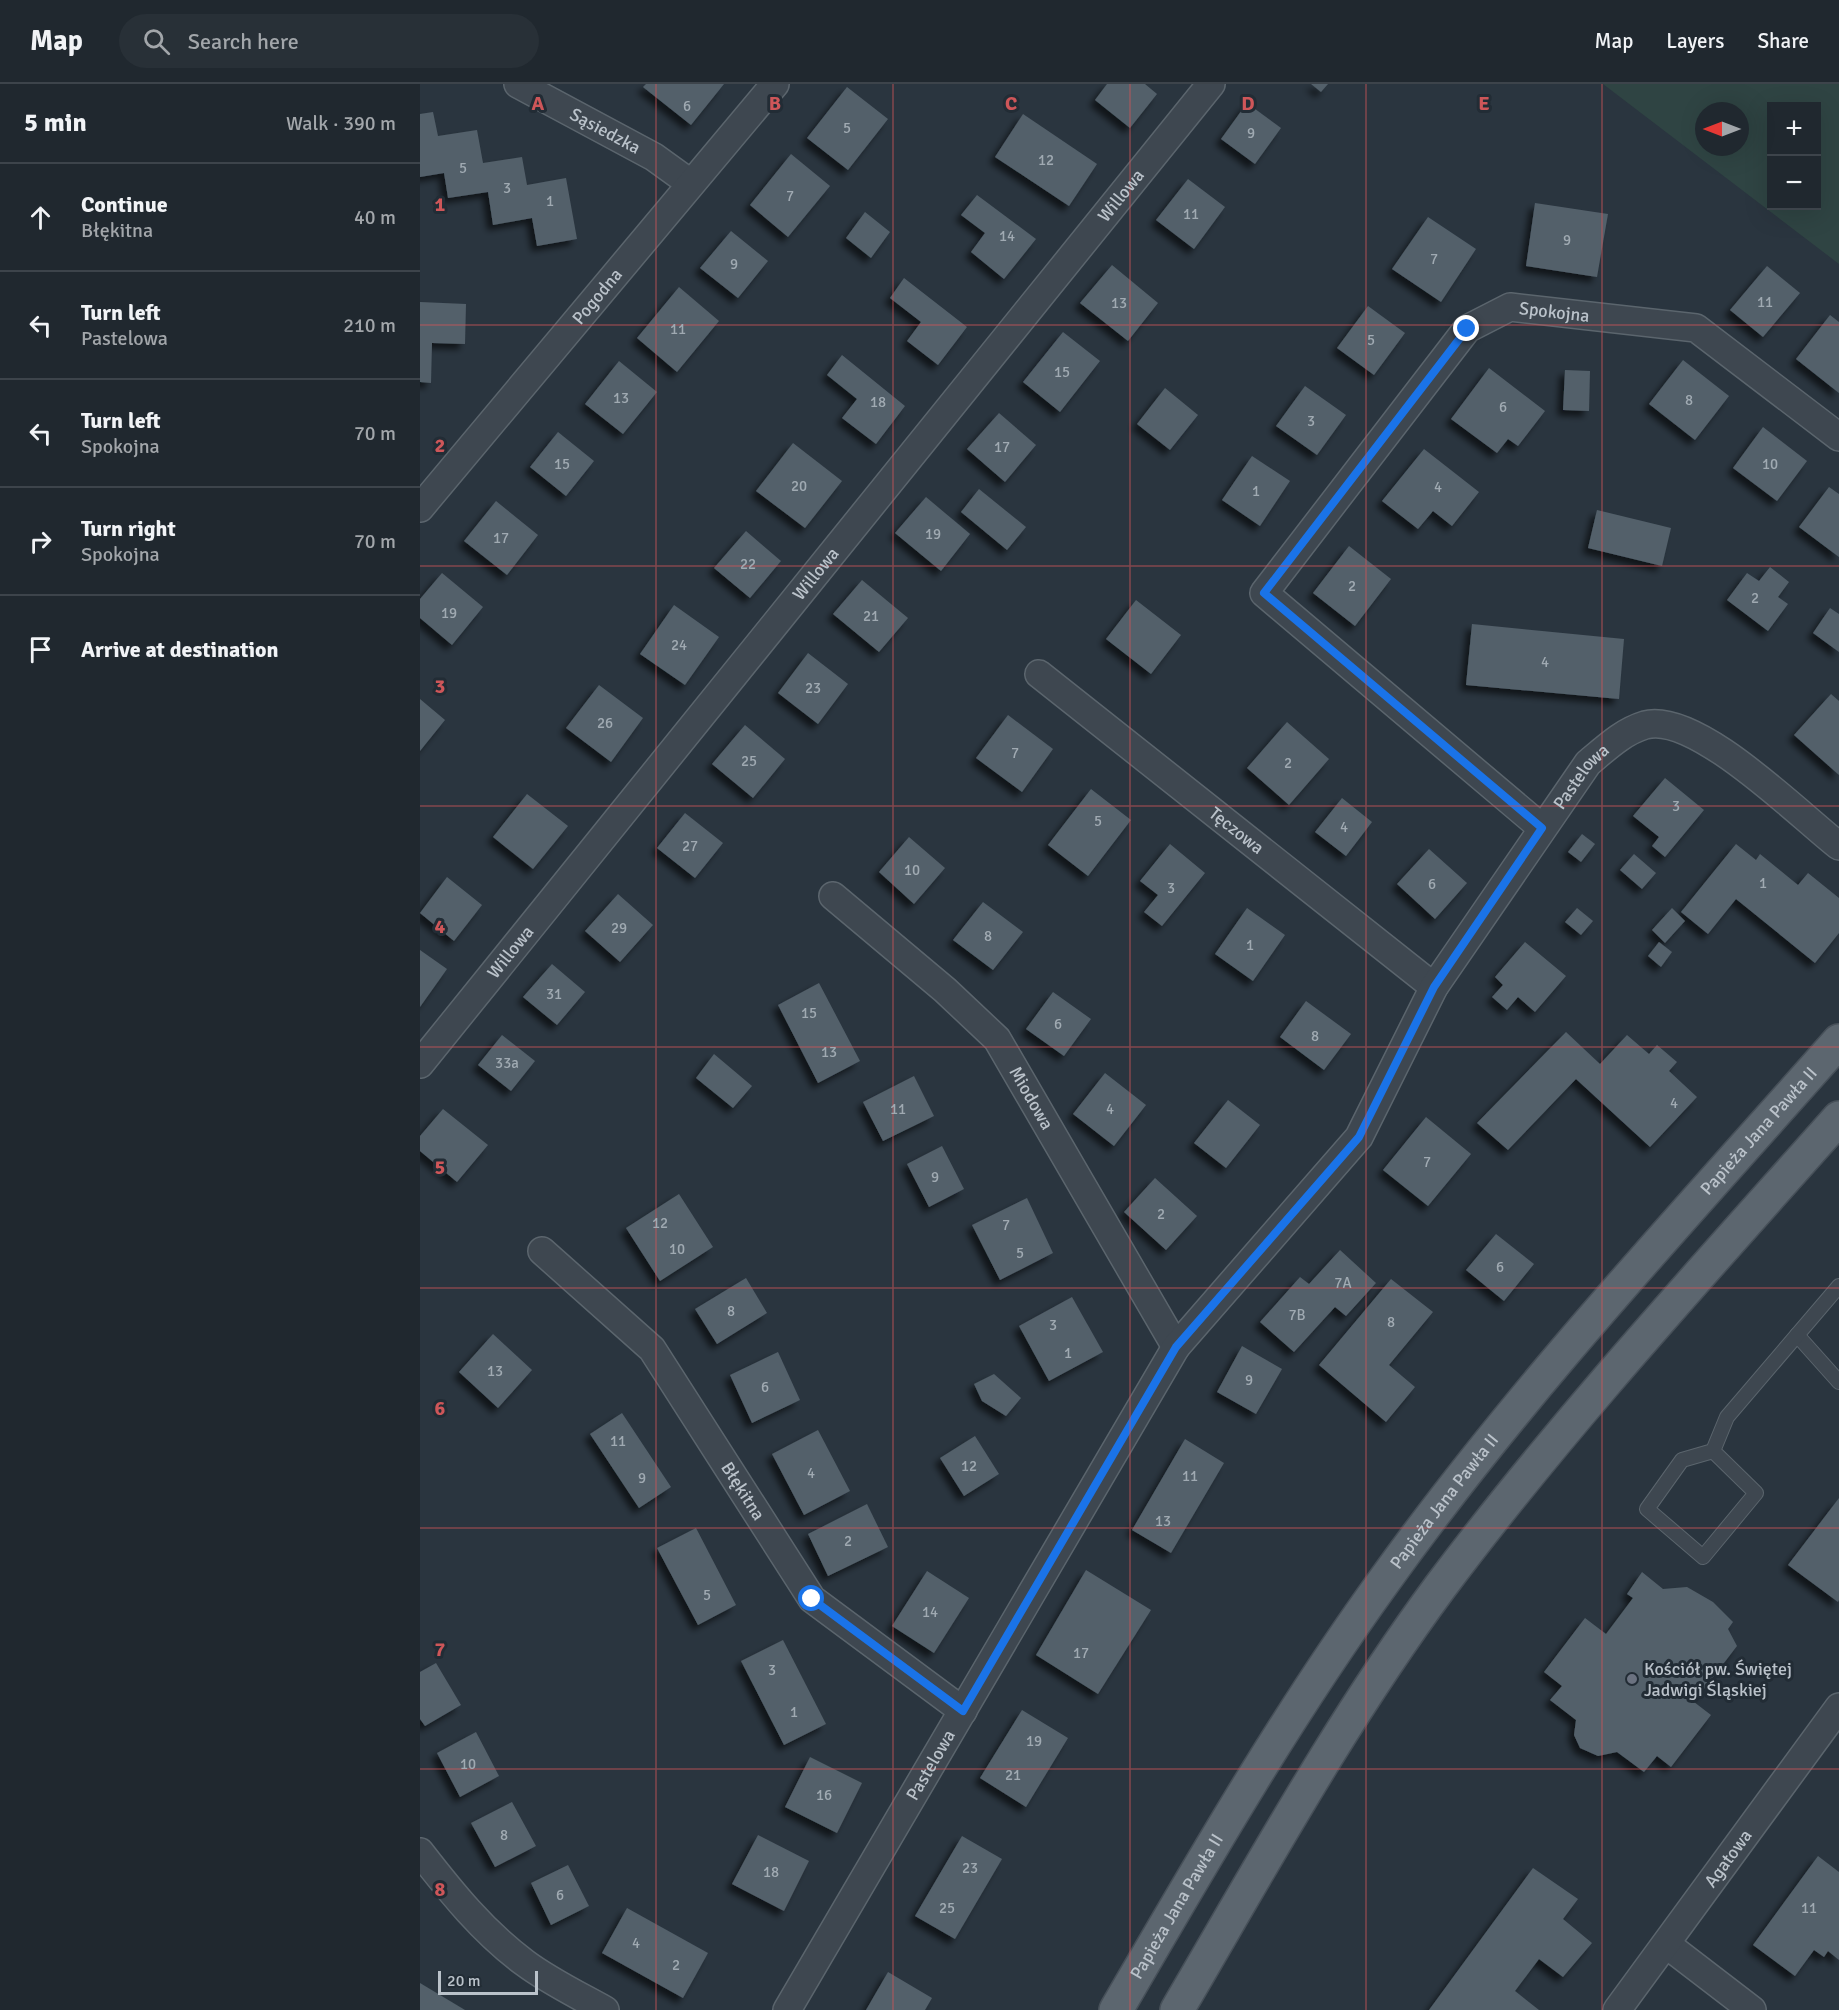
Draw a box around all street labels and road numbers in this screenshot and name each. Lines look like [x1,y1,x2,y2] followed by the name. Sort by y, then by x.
[566,103,644,159] street label: Sąsiedzka
[1093,165,1149,226] street label: Willowa
[567,264,627,329] street label: Pogodna
[1518,297,1591,327] street label: Spokojna
[788,543,844,605] street label: Willowa
[1548,739,1614,814] street label: Pastelowa
[1205,802,1268,859] street label: Tęczowa
[483,921,538,983] street label: Willowa
[1696,1062,1822,1200] street label: Papieża Jana Pawła II
[1004,1063,1058,1134] street label: Miodowa
[1385,1429,1503,1573] street label: Papieża Jana Pawła II
[716,1458,770,1524] street label: Błękitna
[901,1726,960,1804] street label: Pastelowa
[1700,1825,1757,1892] street label: Agatowa
[1125,1830,1228,1983] street label: Papieża Jana Pawła II

